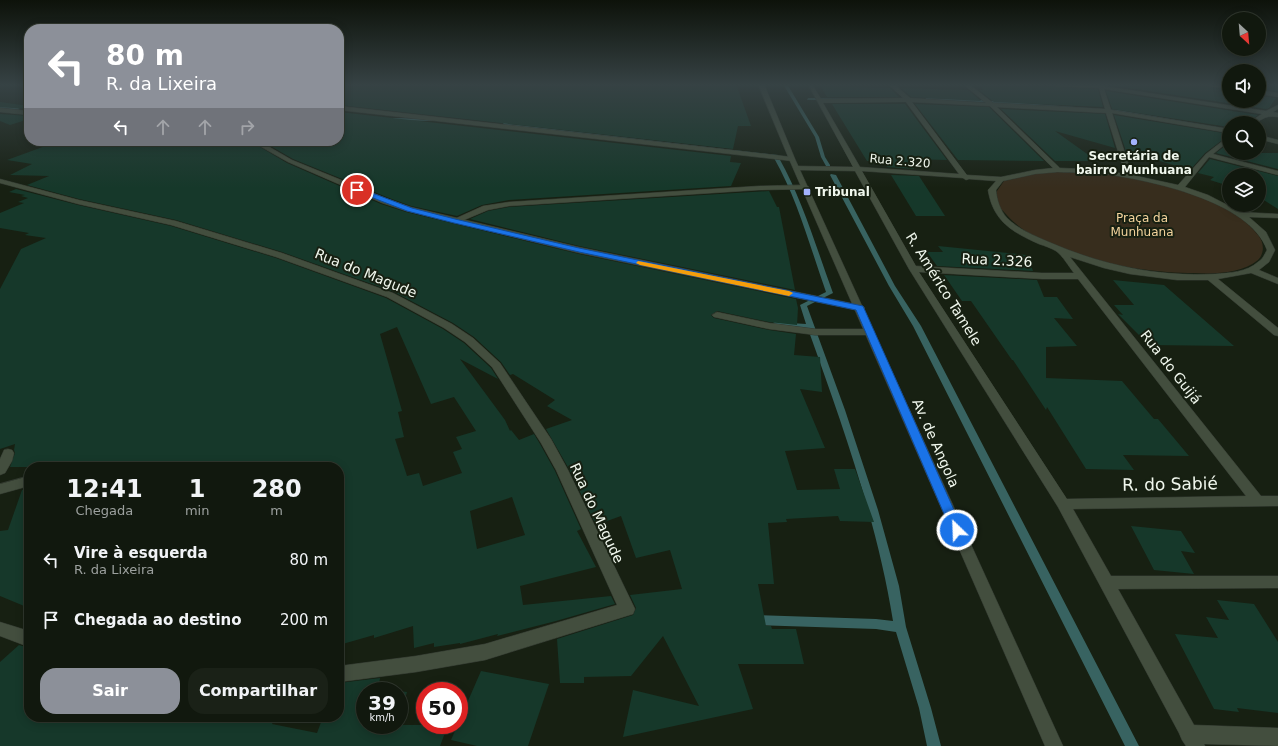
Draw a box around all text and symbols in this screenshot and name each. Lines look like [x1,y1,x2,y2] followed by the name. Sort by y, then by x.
[1222,12,1266,56] north arrow
[1222,12,1266,212] map controls
[106,39,184,72] text: 80 m
[40,40,92,92] icon: left
[1222,64,1266,108] button: sound
[106,73,217,94] text: R. da Lixeira
[110,116,132,138] icon: left
[152,116,174,138] icon: ahead
[194,116,216,138] icon: ahead
[236,116,258,138] icon: right
[1222,116,1266,160] button: search
[1129,137,1139,147] marker: Secretária de bairro Munhuana
[1076,149,1192,177] place label: Secretária de bairro Munhuana
[869,151,931,171] street label: Rua 2.320
[1222,168,1266,212] button: layers
[340,173,374,207] pin
[346,179,368,201] icon: arrive
[815,185,870,199] place label: Tribunal
[802,187,812,197] marker: Tribunal
[1110,211,1174,239] park label: Praça da Munhuana
[903,230,985,348] street label: R. Américo Tamele
[313,245,419,301] street label: Rua do Magude
[961,250,1033,270] street label: Rua 2.326
[1137,327,1205,407] street label: Rua do Guijá
[909,396,963,490] street label: Av. de Angola
[567,460,627,566] street label: Rua do Magude
[1122,473,1218,495] street label: R. do Sabié
[66,475,143,503] text: 12:41
[189,475,205,503] text: 1
[252,475,302,503] text: 280
[76,503,133,518] text: Chegada
[185,503,209,518] text: min
[270,503,283,518] text: m
[936,509,978,551] position arrow
[74,544,208,562] text: Vire à esquerda
[40,549,62,571] icon: left
[290,551,328,569] text: 80 m
[74,562,154,577] text: R. da Lixeira
[40,609,62,631] icon: arrive
[74,611,242,629] text: Chegada ao destino
[280,611,328,629] text: 200 m
[40,668,180,714] button: Sair
[188,668,328,714] button: Compartilhar
[416,682,468,734] speed limit sign: 50
[368,691,396,715] text: 39
[369,712,395,723] text: km/h

